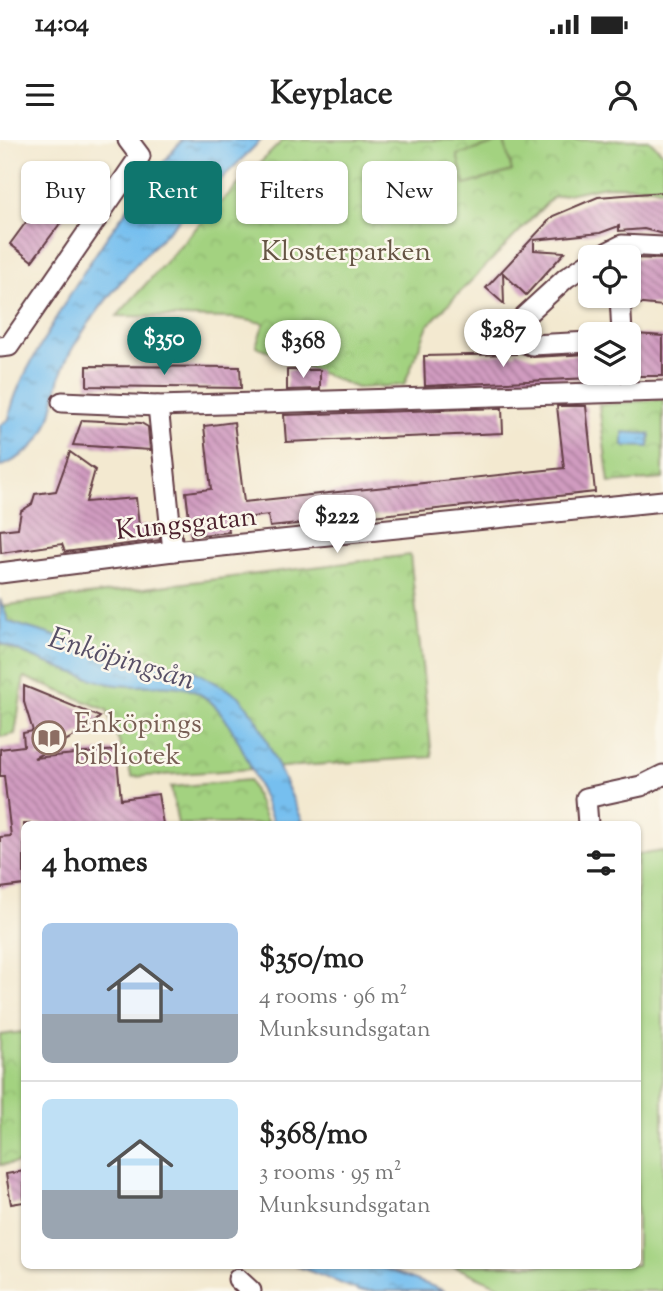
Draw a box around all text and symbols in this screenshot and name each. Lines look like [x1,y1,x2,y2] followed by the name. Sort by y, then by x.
[35,6,89,43] text: 14:04
[270,72,393,118] text: Keyplace
[21,76,59,114] icon: menu
[604,76,642,114] icon: person
[21,161,110,224] chip: Buy
[124,161,222,224] chip: Rent
[236,161,348,224] chip: Filters
[362,161,457,224] chip: New
[261,233,431,273] park label: Klosterparken
[578,245,641,385] map controls
[578,245,641,308] button: locate
[462,310,544,369] pin: $287
[480,315,526,348] text: $287
[123,317,205,377] pin: $350
[262,320,344,380] pin: $368
[578,322,641,385] button: layers
[143,323,185,356] text: $350
[281,326,325,359] text: $368
[296,496,378,555] pin: $222
[114,498,259,552] street label: Kungsgatan
[315,501,359,534] text: $222
[43,618,200,703] water label: Enköpingsån
[74,705,202,777] place label: Enköpings bibliotek
[30,719,68,757] library icon: Enköpings bibliotek
[42,842,148,885] text: 4 homes
[582,844,620,882] icon: filters
[259,938,364,981] text: $350/mo
[98,951,182,1035] icon: home
[259,981,407,1014] text: 4 rooms · 96 m²
[259,1014,431,1047] text: Munksundsgatan
[259,1114,368,1157] text: $368/mo
[98,1127,182,1211] icon: home
[259,1157,402,1190] text: 3 rooms · 95 m²
[259,1190,431,1223] text: Munksundsgatan

